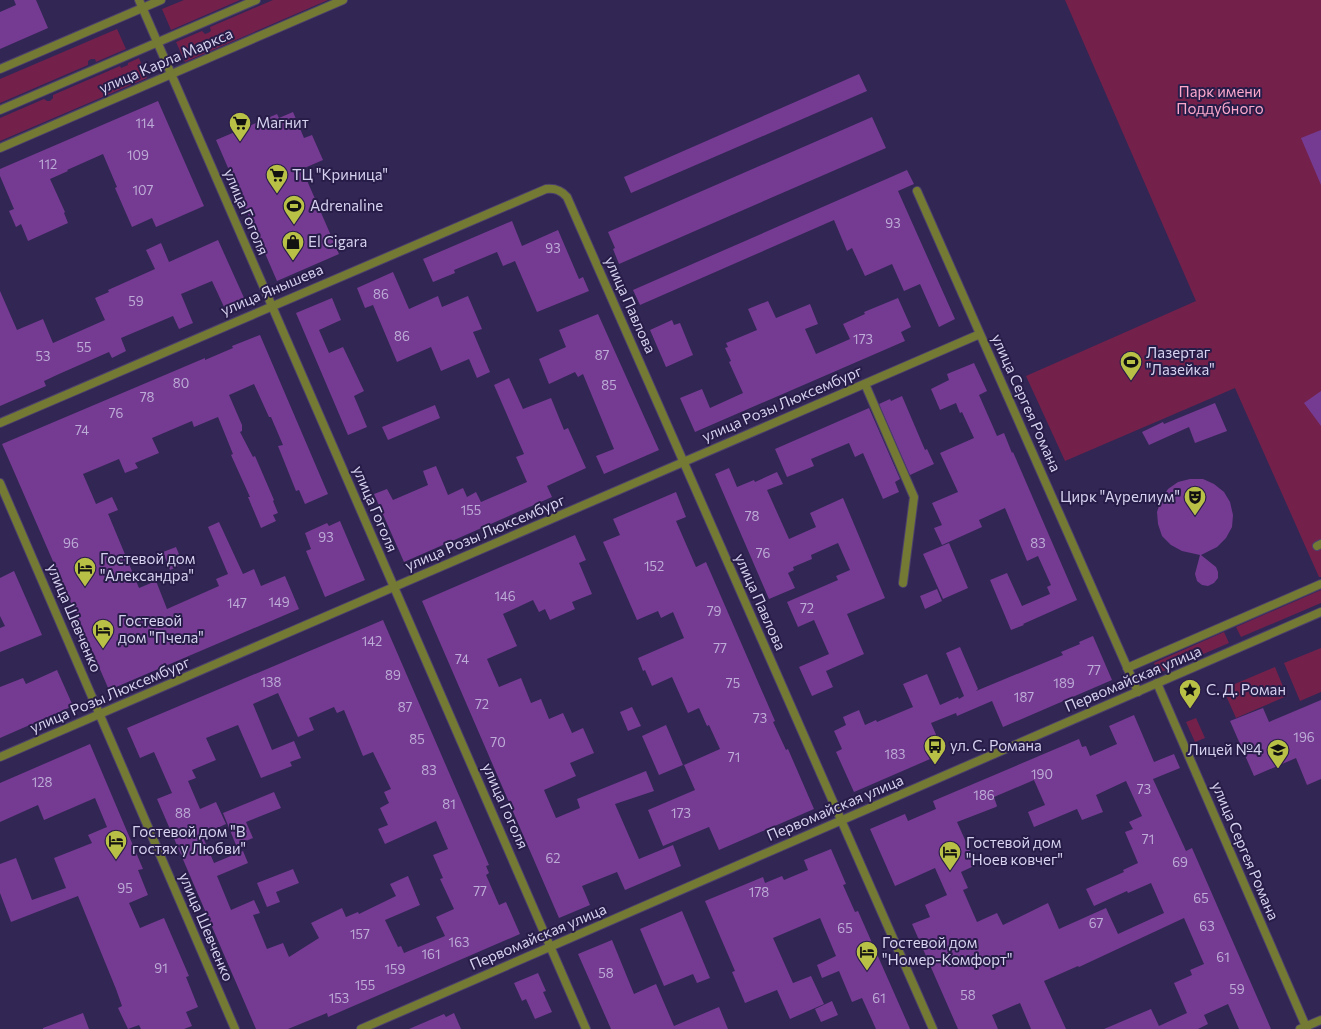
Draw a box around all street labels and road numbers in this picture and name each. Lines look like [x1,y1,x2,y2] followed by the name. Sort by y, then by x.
[96,24,235,96] street label: улица Карла Маркса
[221,166,273,257] street label: улица Гоголя
[602,253,660,356] street label: улица Павлова
[218,259,326,319] street label: улица Янышева
[988,331,1065,474] street label: улица Сергея Романа
[699,361,865,445] street label: улица Розы Люксембург
[350,463,402,554] street label: улица Гоголя
[402,490,568,574] street label: улица Розы Люксембург
[732,550,790,653] street label: улица Павлова
[44,560,106,675] street label: улица Шевченко
[1062,641,1204,715] street label: Первомайская улица
[27,652,193,736] street label: улица Розы Люксембург
[479,760,533,851] street label: улица Гоголя
[764,770,906,844] street label: Первомайская улица
[1209,779,1283,923] street label: улица Сергея Романа
[176,869,238,984] street label: улица Шевченко
[467,899,609,973] street label: Первомайская улица

